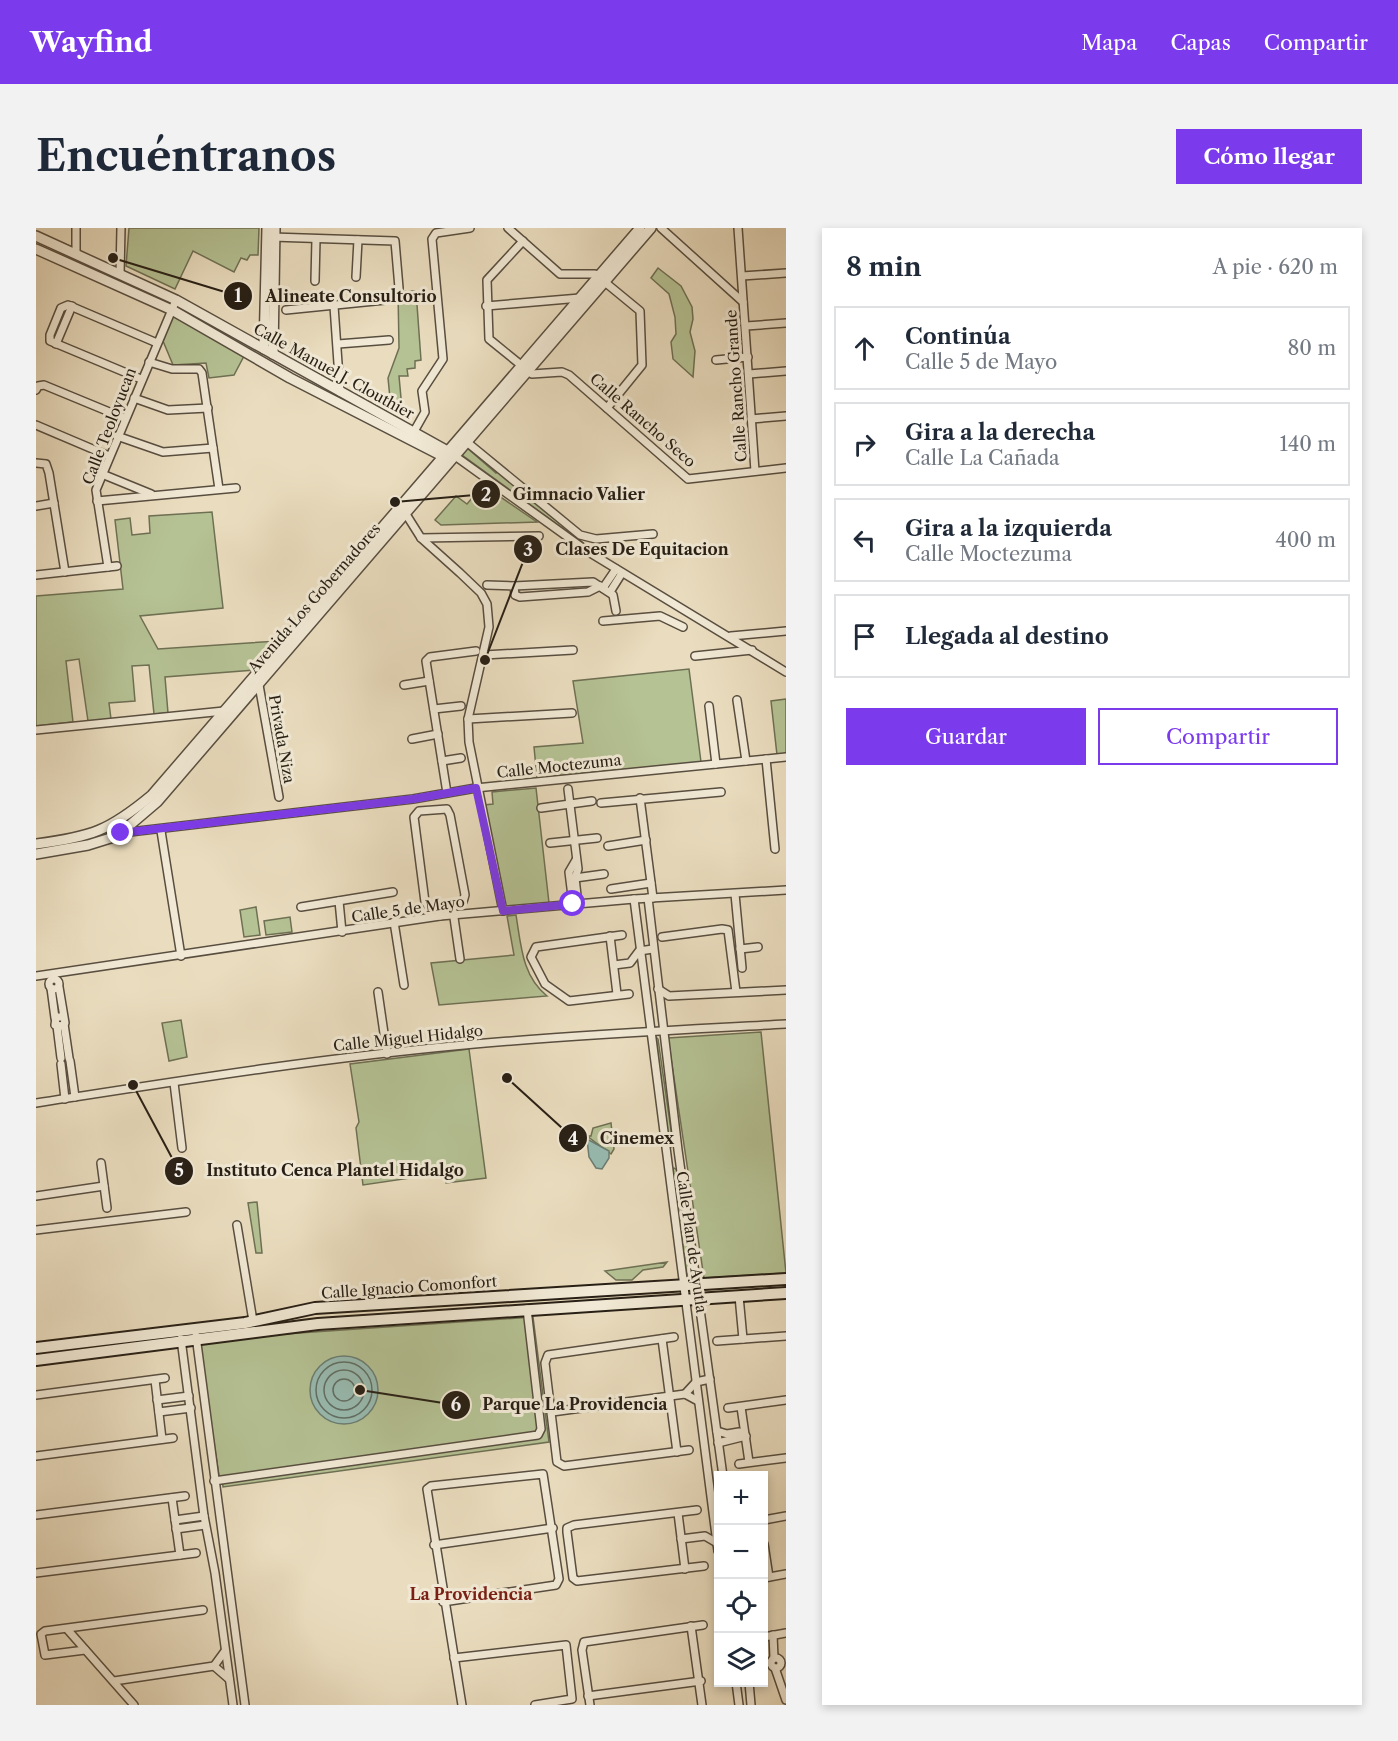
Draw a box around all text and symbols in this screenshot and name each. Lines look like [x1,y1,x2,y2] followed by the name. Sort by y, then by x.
[30,25,152,59] text: Wayfind
[1081,30,1137,55] text: Mapa
[1170,30,1231,55] text: Capas
[1264,30,1368,55] text: Compartir
[1176,129,1362,184] button: Cómo llegar
[36,130,336,182] text: Encuéntranos
[846,251,922,283] text: 8 min
[1213,255,1338,279] text: A pie · 620 m
[223,279,449,313] callout: Alineate Consultorio
[234,285,242,307] text: 1
[264,286,437,306] text: Alineate Consultorio
[721,309,751,463] street label: Calle Rancho Grande
[250,319,418,423] street label: Calle Manuel J. Clouthier
[905,323,1011,350] text: Continúa
[848,332,881,365] icon: ahead
[1288,336,1336,360] text: 80 m
[905,350,1057,374] text: Calle 5 de Mayo
[78,364,140,487] street label: Calle Teoloyucan
[586,369,700,471] street label: Calle Rancho Seco
[905,419,1095,446] text: Gira a la derecha
[848,428,881,461] icon: right
[1279,432,1336,456] text: 140 m
[905,446,1060,470] text: Calle La Cañada
[471,477,658,511] callout: Gimnacio Valier
[481,484,491,506] text: 2
[513,484,645,504] text: Gimnacio Valier
[905,515,1112,542] text: Gira a la izquierda
[243,519,384,678] street label: Avenida Los Gobernadores
[848,524,881,557] icon: left
[1275,528,1336,552] text: 400 m
[513,532,741,566] callout: Clases De Equitacion
[523,539,533,561] text: 3
[555,539,729,559] text: Clases De Equitacion
[905,542,1072,566] text: Calle Moctezuma
[848,620,881,653] icon: arrive
[905,623,1109,650] text: Llegada al destino
[265,693,299,785] street label: Privada Niza
[846,708,1086,765] button: Guardar
[1098,708,1338,765] button: Compartir
[496,750,622,782] street label: Calle Moctezuma
[107,819,133,845] route end
[559,890,585,916] route start
[350,892,466,926] street label: Calle 5 de Mayo
[332,1021,484,1055] street label: Calle Miguel Hidalgo
[558,1121,686,1155] callout: Cinemex
[568,1128,578,1150] text: 4
[600,1128,675,1148] text: Cinemex
[164,1154,476,1188] callout: Instituto Cenca Plantel Hidalgo
[174,1160,184,1182] text: 5
[206,1160,464,1180] text: Instituto Cenca Plantel Hidalgo
[673,1170,711,1314] street label: Calle Plan de Ayutla
[320,1271,498,1303] street label: Calle Ignacio Comonfort
[441,1388,680,1422] callout: Parque La Providencia
[451,1394,462,1416] text: 6
[482,1394,668,1414] text: Parque La Providencia
[714,1471,768,1687] map controls
[714,1471,768,1525] button: +
[714,1525,768,1579] button: −
[714,1579,768,1633] button: locate
[409,1584,533,1604] district label: La Providencia
[714,1633,768,1687] button: layers

